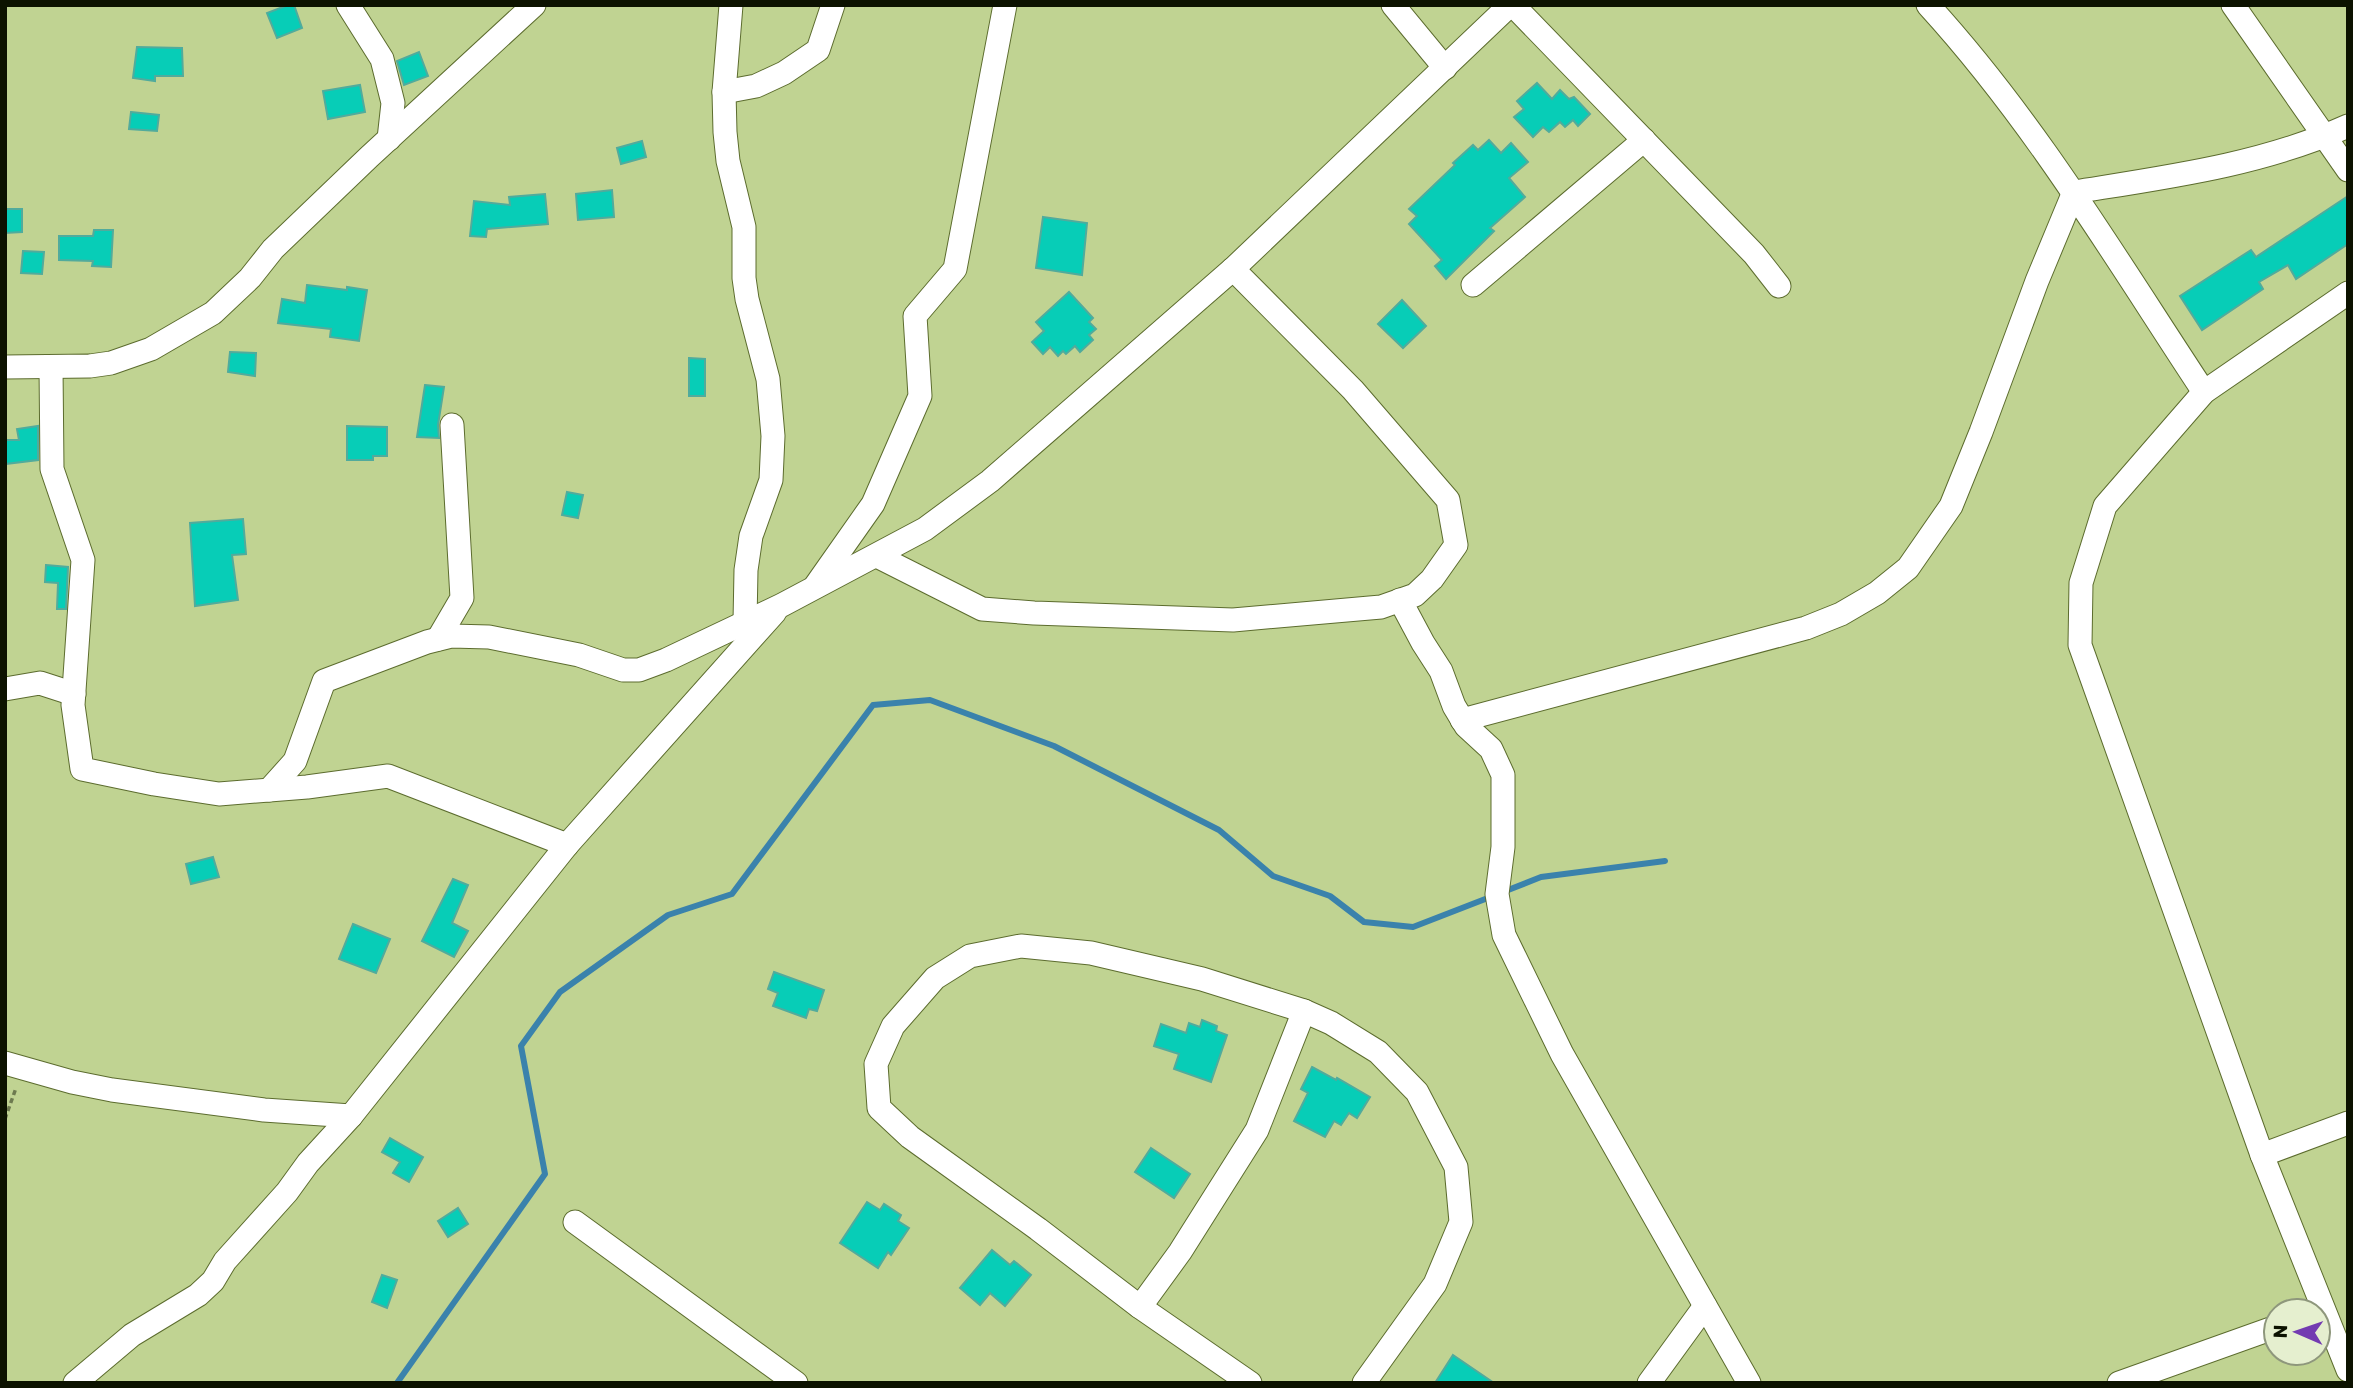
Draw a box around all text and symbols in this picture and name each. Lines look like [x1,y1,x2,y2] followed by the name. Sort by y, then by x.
[2262,1297,2332,1367] north arrow
[2269,1324,2292,1339] text: N

